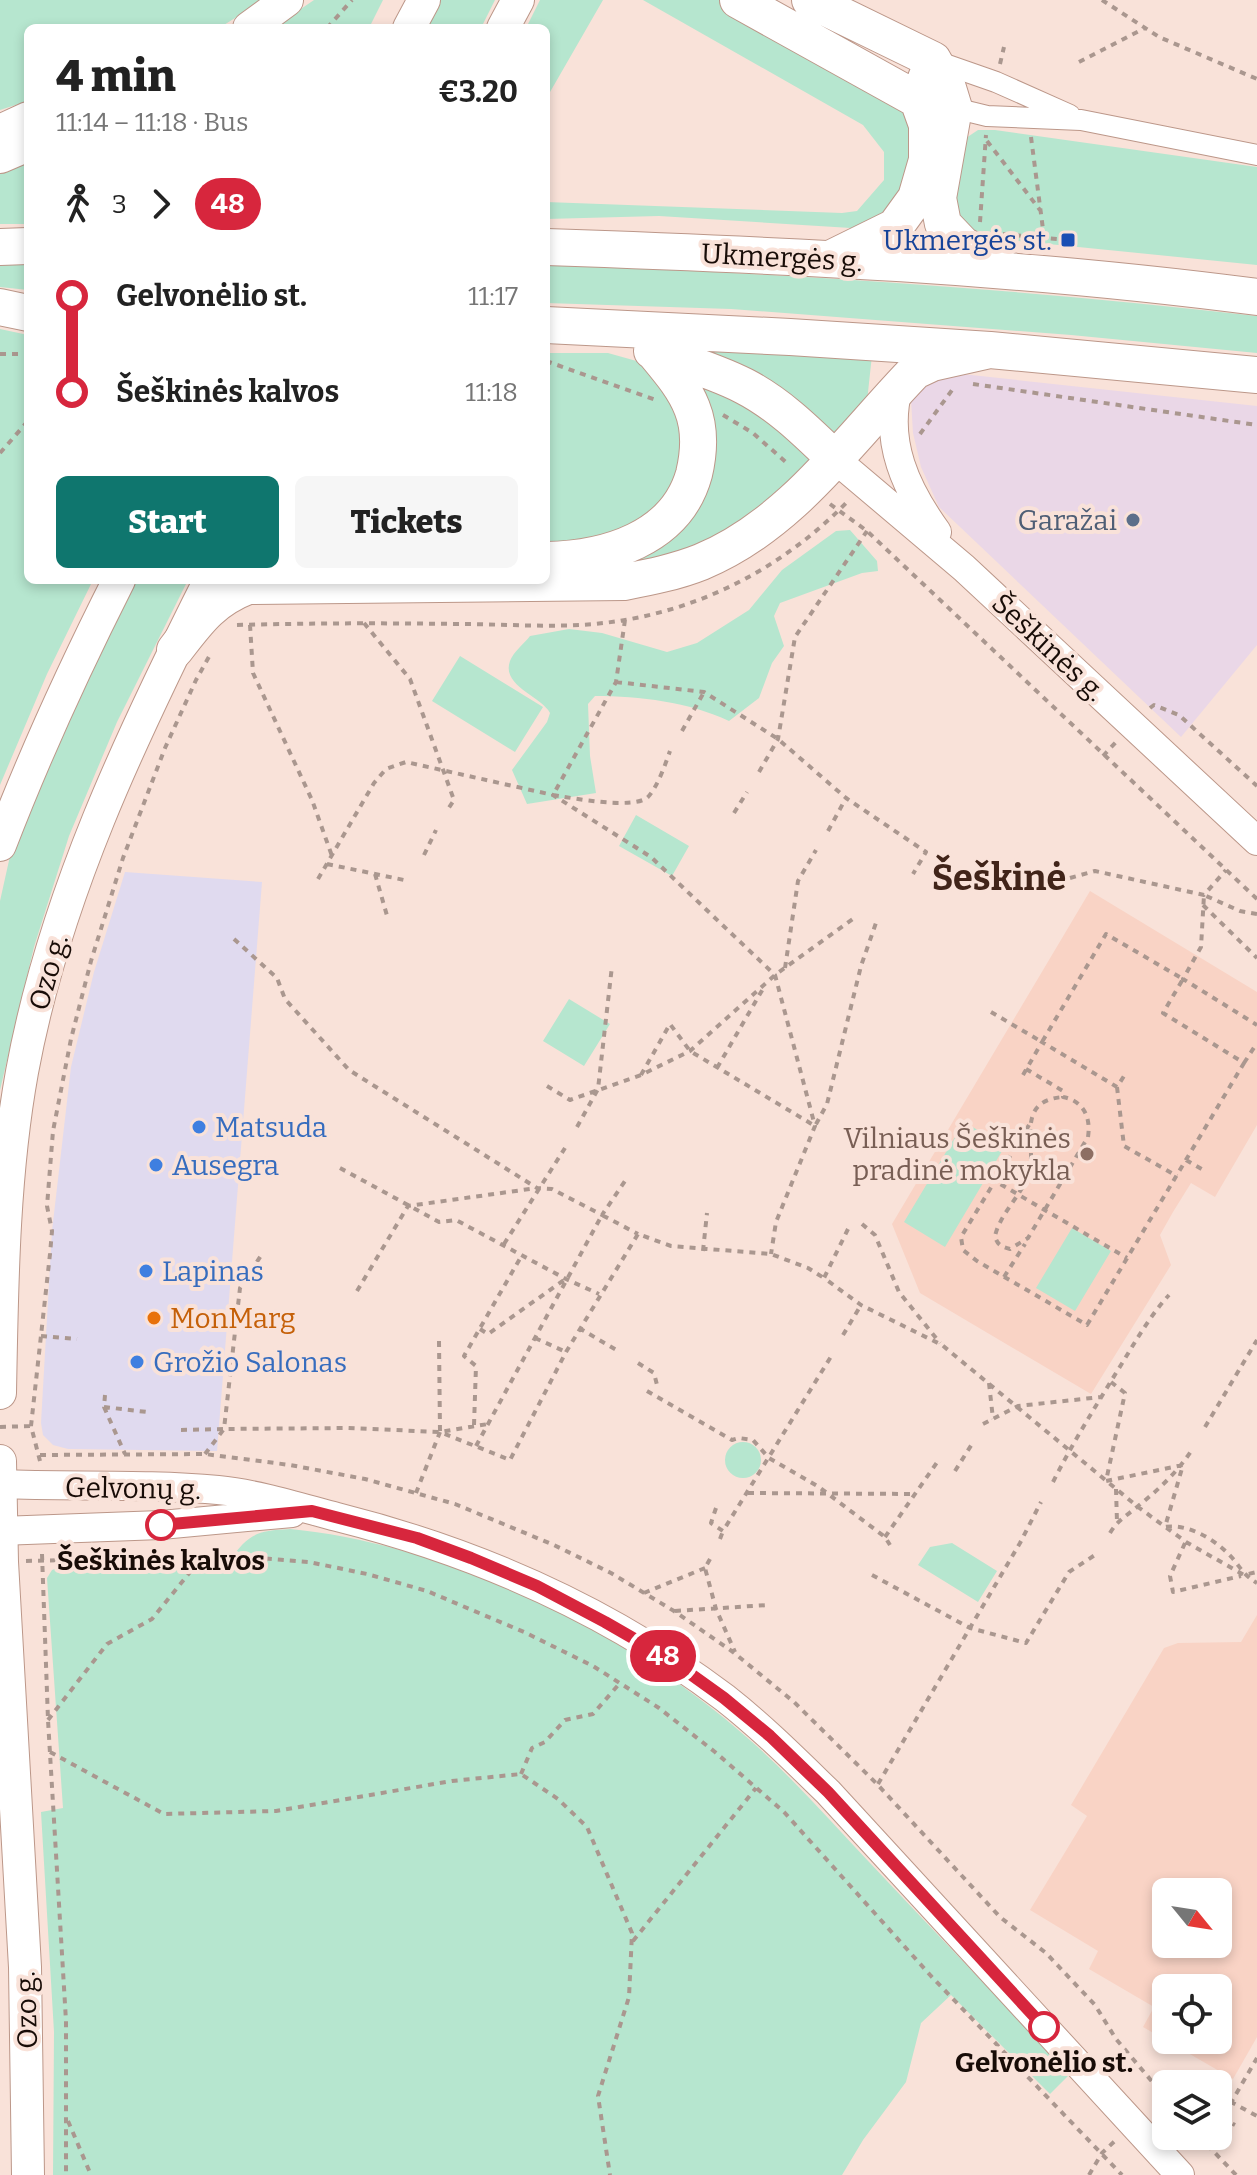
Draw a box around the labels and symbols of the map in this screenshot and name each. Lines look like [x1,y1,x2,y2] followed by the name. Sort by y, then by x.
[883,224,1052,257] place label: Ukmergės st.
[1059,231,1077,249] marker: Ukmergės st.
[700,237,863,278] street label: Ukmergės g.
[1017,504,1117,537] place label: Garažai
[1124,511,1142,529] marker: Garažai
[985,587,1112,708] street label: Šeškinės g.
[932,854,1066,900] district label: Šeškinė
[22,930,75,1014] street label: Ozo g.
[215,1111,327,1144] place label: Matsuda
[190,1118,208,1136] marker: Matsuda
[843,1122,1071,1187] place label: Vilniaus Šeškinės pradinė mokykla
[1078,1145,1096,1163] marker: Vilniaus Šeškinės pradinė mokykla
[172,1149,279,1182] place label: Ausegra
[147,1156,165,1174] marker: Ausegra
[162,1255,264,1288] place label: Lapinas
[137,1262,155,1280] marker: Lapinas
[170,1302,296,1335] place label: MonMarg
[145,1309,163,1327] marker: MonMarg
[153,1346,347,1379] place label: Grožio Salonas
[128,1353,146,1371] marker: Grožio Salonas
[65,1471,201,1506] street label: Gelvonų g.
[146,1510,176,1540] marker: Šeškinės kalvos
[57,1543,265,1577] place label: Šeškinės kalvos
[627,1630,699,1682] line badge: 48
[1152,1878,1232,1958] north arrow
[9,1971,44,2049] street label: Ozo g.
[1029,2012,1059,2042] marker: Gelvonėlio st.
[955,2046,1133,2079] place label: Gelvonėlio st.

